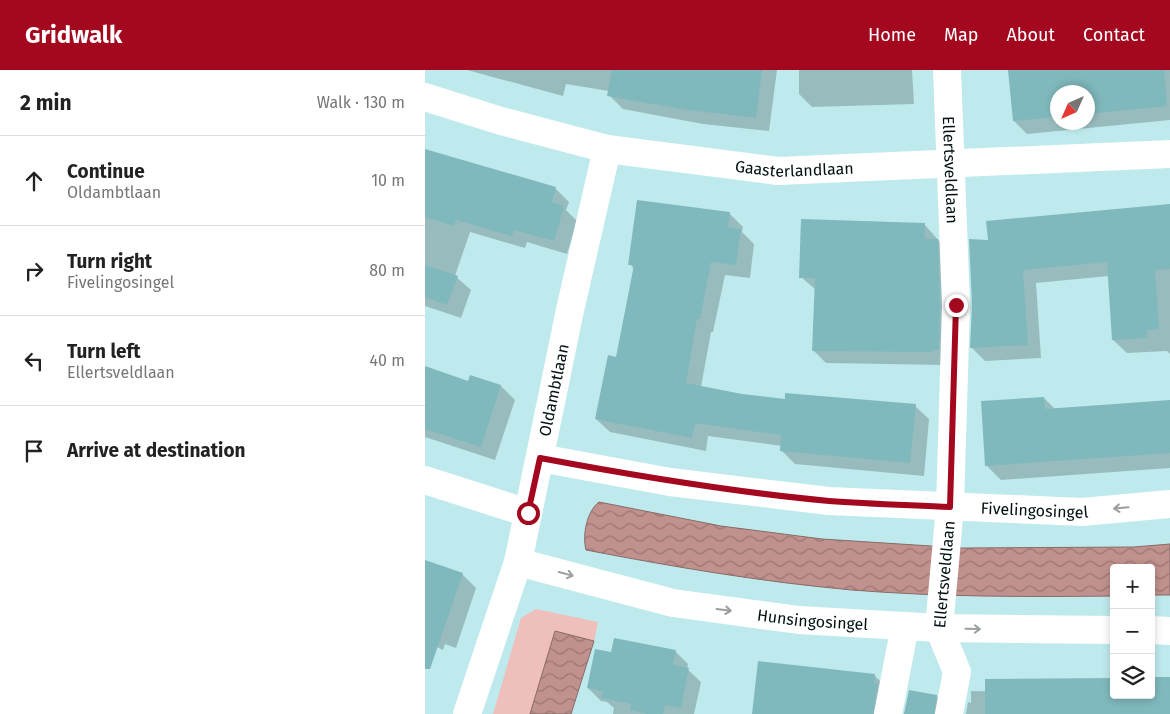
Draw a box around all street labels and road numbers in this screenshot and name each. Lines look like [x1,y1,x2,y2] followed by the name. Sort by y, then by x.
[939,116,962,224] street label: Ellertsveldlaan
[734,156,854,181] street label: Gaasterlandlaan
[535,342,572,438] street label: Oldambtlaan
[980,498,1089,522] street label: Fivelingosingel
[930,520,958,629] street label: Ellertsveldlaan
[756,605,869,633] street label: Hunsingosingel

